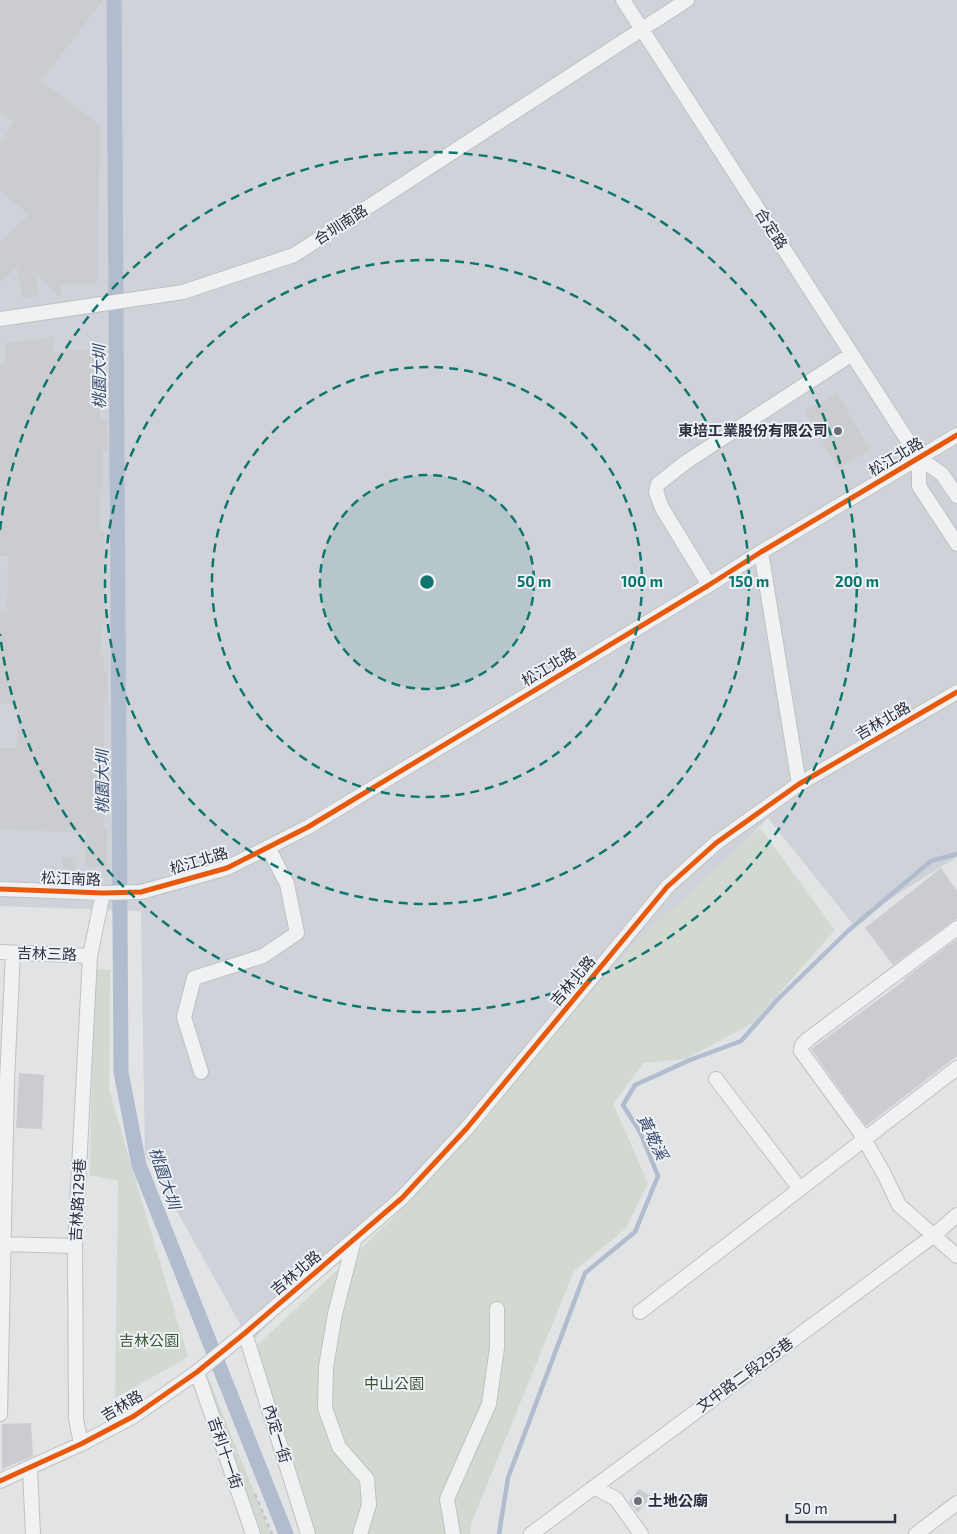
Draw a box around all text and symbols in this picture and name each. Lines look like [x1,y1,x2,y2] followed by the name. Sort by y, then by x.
[310,200,371,248] street label: 合圳南路
[752,205,792,252] street label: 合定路
[89,343,108,409] water label: 桃園大圳
[678,421,828,439] place label: 東培工業股份有限公司
[832,425,844,437] marker: 東培工業股份有限公司
[865,433,926,479] street label: 松江北路
[517,572,551,590] text: 50 m
[621,572,663,590] text: 100 m
[729,572,769,590] text: 150 m
[835,572,879,590] text: 200 m
[418,573,436,591] centre of rings
[518,643,579,689] street label: 松江北路
[852,697,913,743] street label: 吉林北路
[92,748,111,814] water label: 桃園大圳
[167,843,230,877] street label: 松江北路
[41,868,101,888] street label: 松江南路
[17,943,77,963] street label: 吉林三路
[546,952,598,1009] street label: 吉林北路
[634,1111,673,1164] water label: 黃墘溪
[146,1144,186,1213] water label: 桃園大圳
[66,1158,88,1242] street label: 吉林路129巷
[267,1246,324,1298] street label: 吉林北路
[119,1331,179,1349] park label: 吉林公園
[693,1333,796,1415] street label: 文中路二段295巷
[364,1374,424,1392] park label: 中山公園
[98,1386,145,1424] street label: 吉林路
[261,1402,295,1465] street label: 內定一街
[205,1414,247,1491] street label: 吉利十一街
[648,1491,708,1509] place label: 土地公廟
[787,1492,894,1524] scale bar
[632,1495,644,1507] marker: 土地公廟
[794,1499,828,1517] text: 50 m

